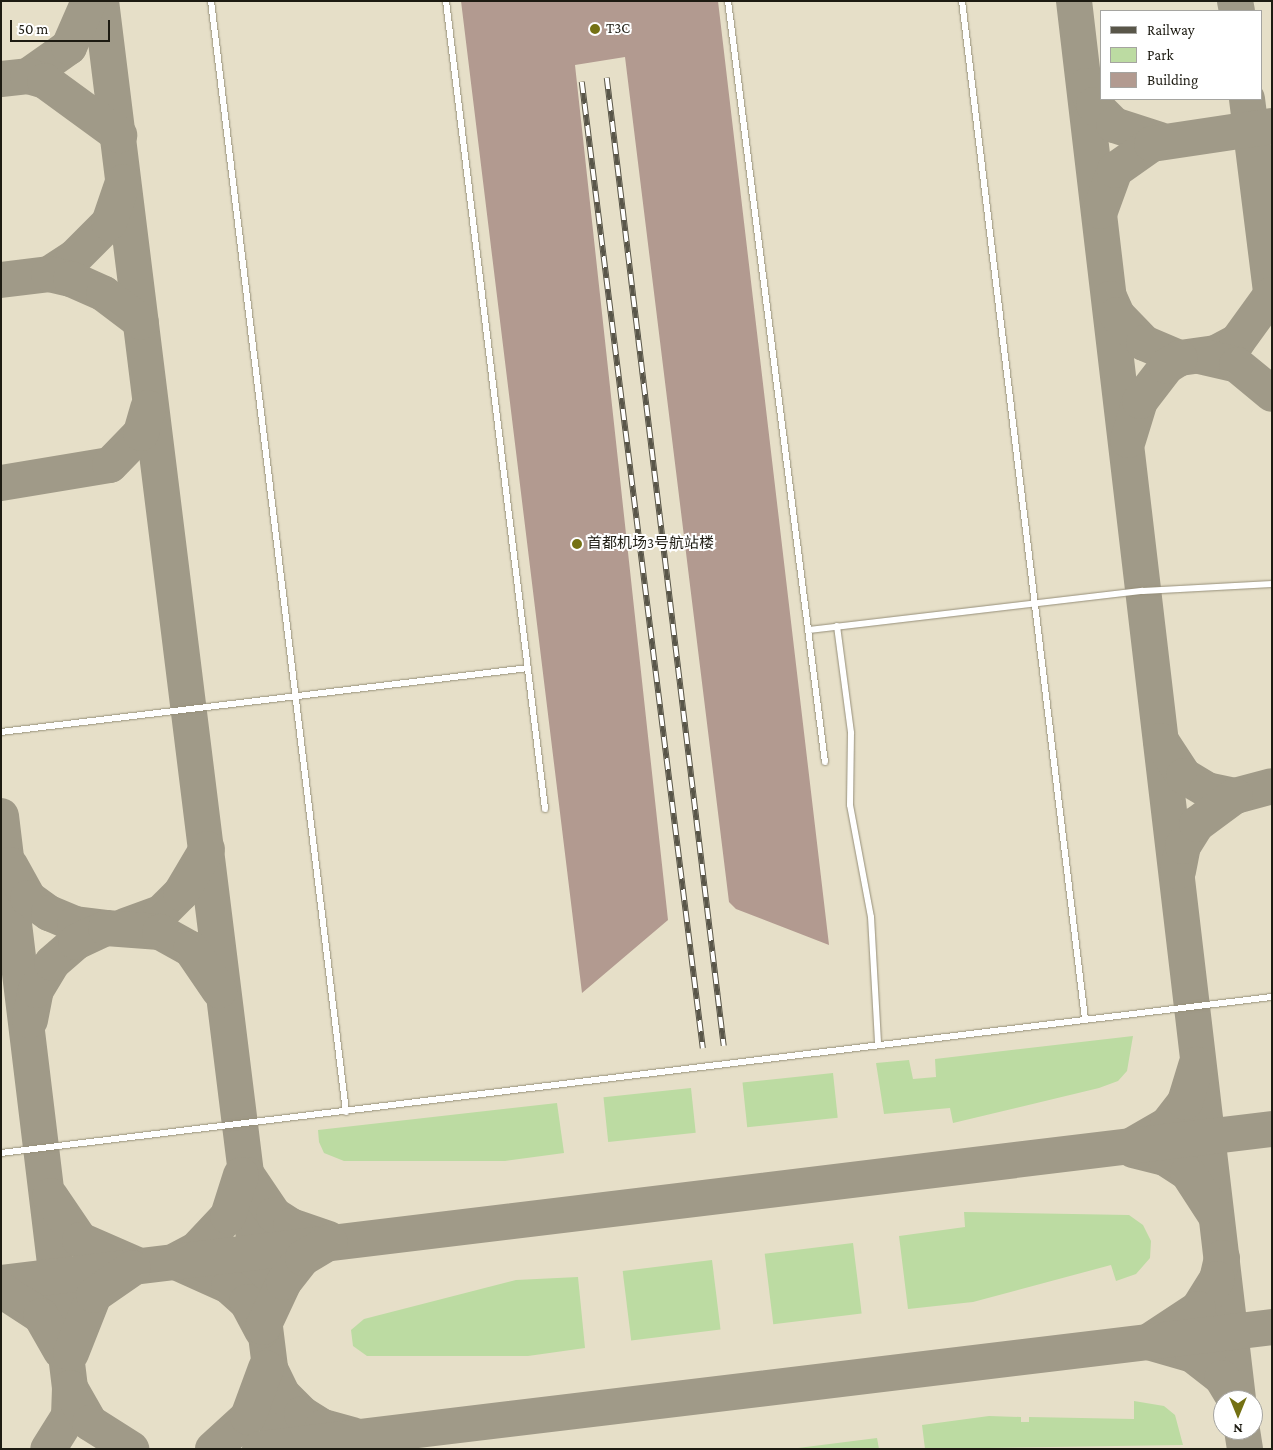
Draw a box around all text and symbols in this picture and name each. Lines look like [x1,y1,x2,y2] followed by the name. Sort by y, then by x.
[12,10,112,42] scale bar
[1100,10,1263,100] legend
[606,20,630,38] place label: T3C
[18,21,48,37] text: 50 m
[588,22,602,36] marker: T3C
[1147,22,1195,38] text: Railway
[1147,47,1174,63] text: Park
[1147,72,1198,88] text: Building
[587,535,714,553] place label: 首都机场3号航站楼
[571,538,583,550] marker: 首都机场3号航站楼
[1213,1390,1263,1440] north arrow
[1233,1421,1243,1437] text: N

